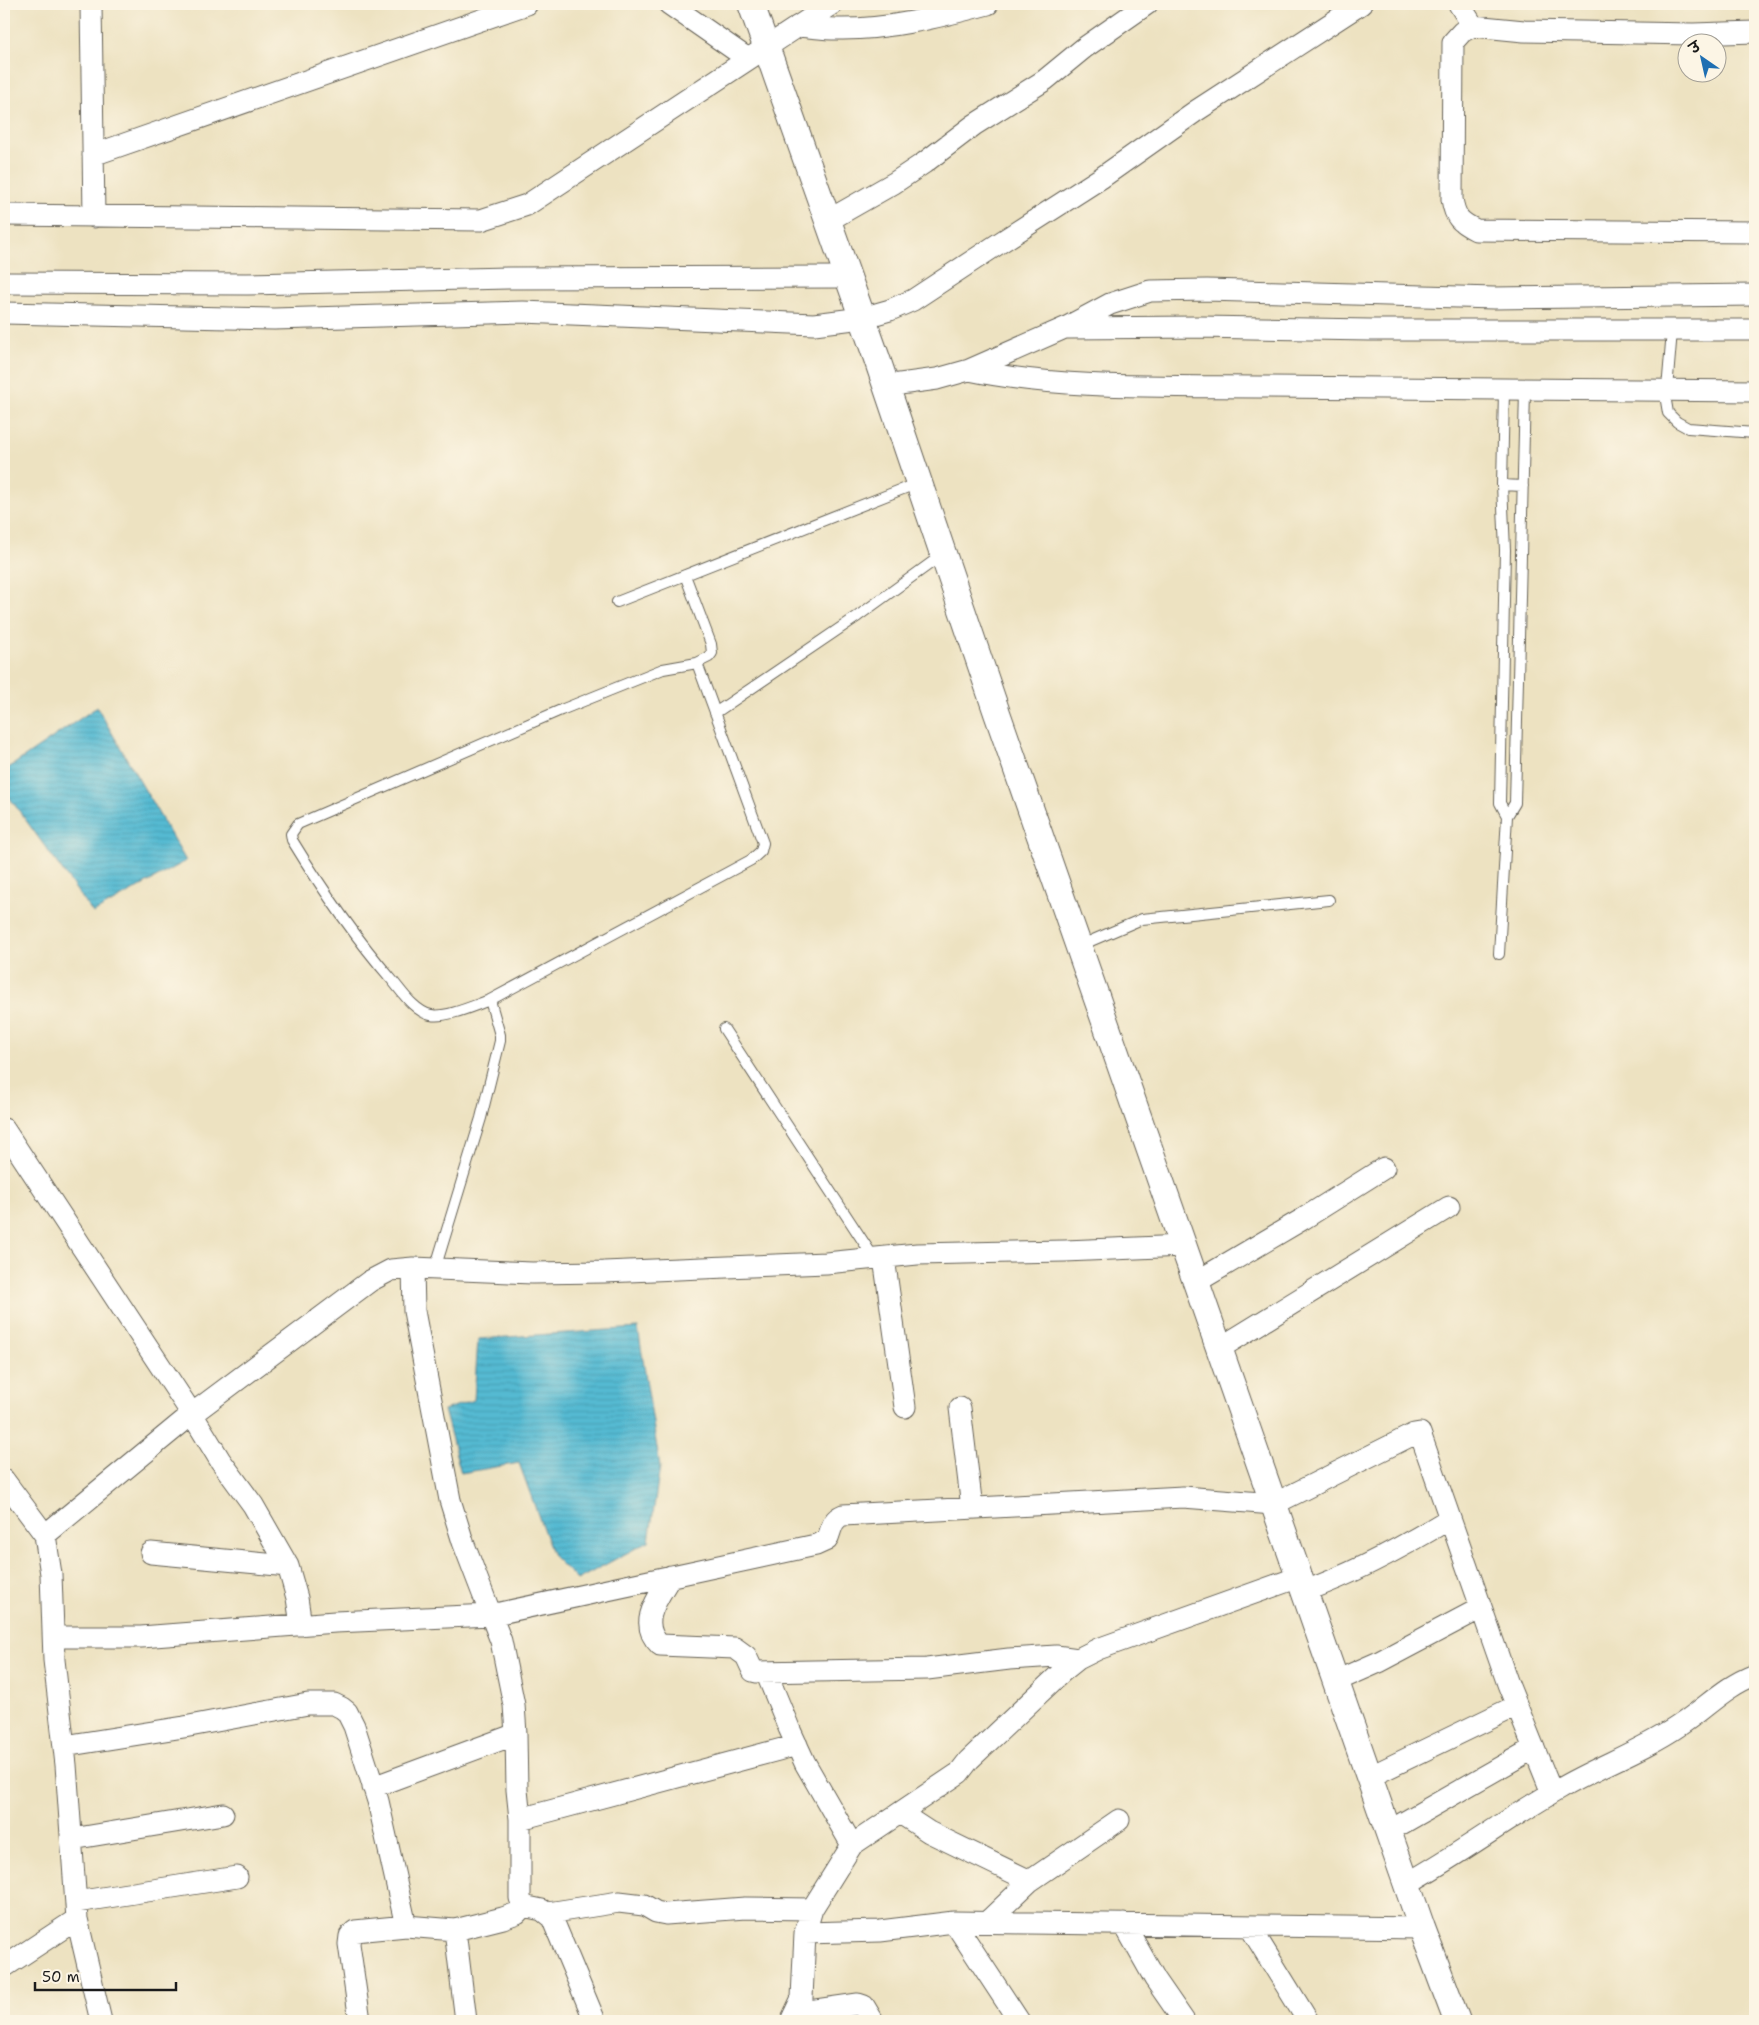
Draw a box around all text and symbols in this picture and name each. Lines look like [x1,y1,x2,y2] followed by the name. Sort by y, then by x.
[1676,32,1726,82] north arrow
[1684,36,1705,58] text: उ
[35,1960,176,1992] scale bar
[42,1967,80,1987] text: 50 m

